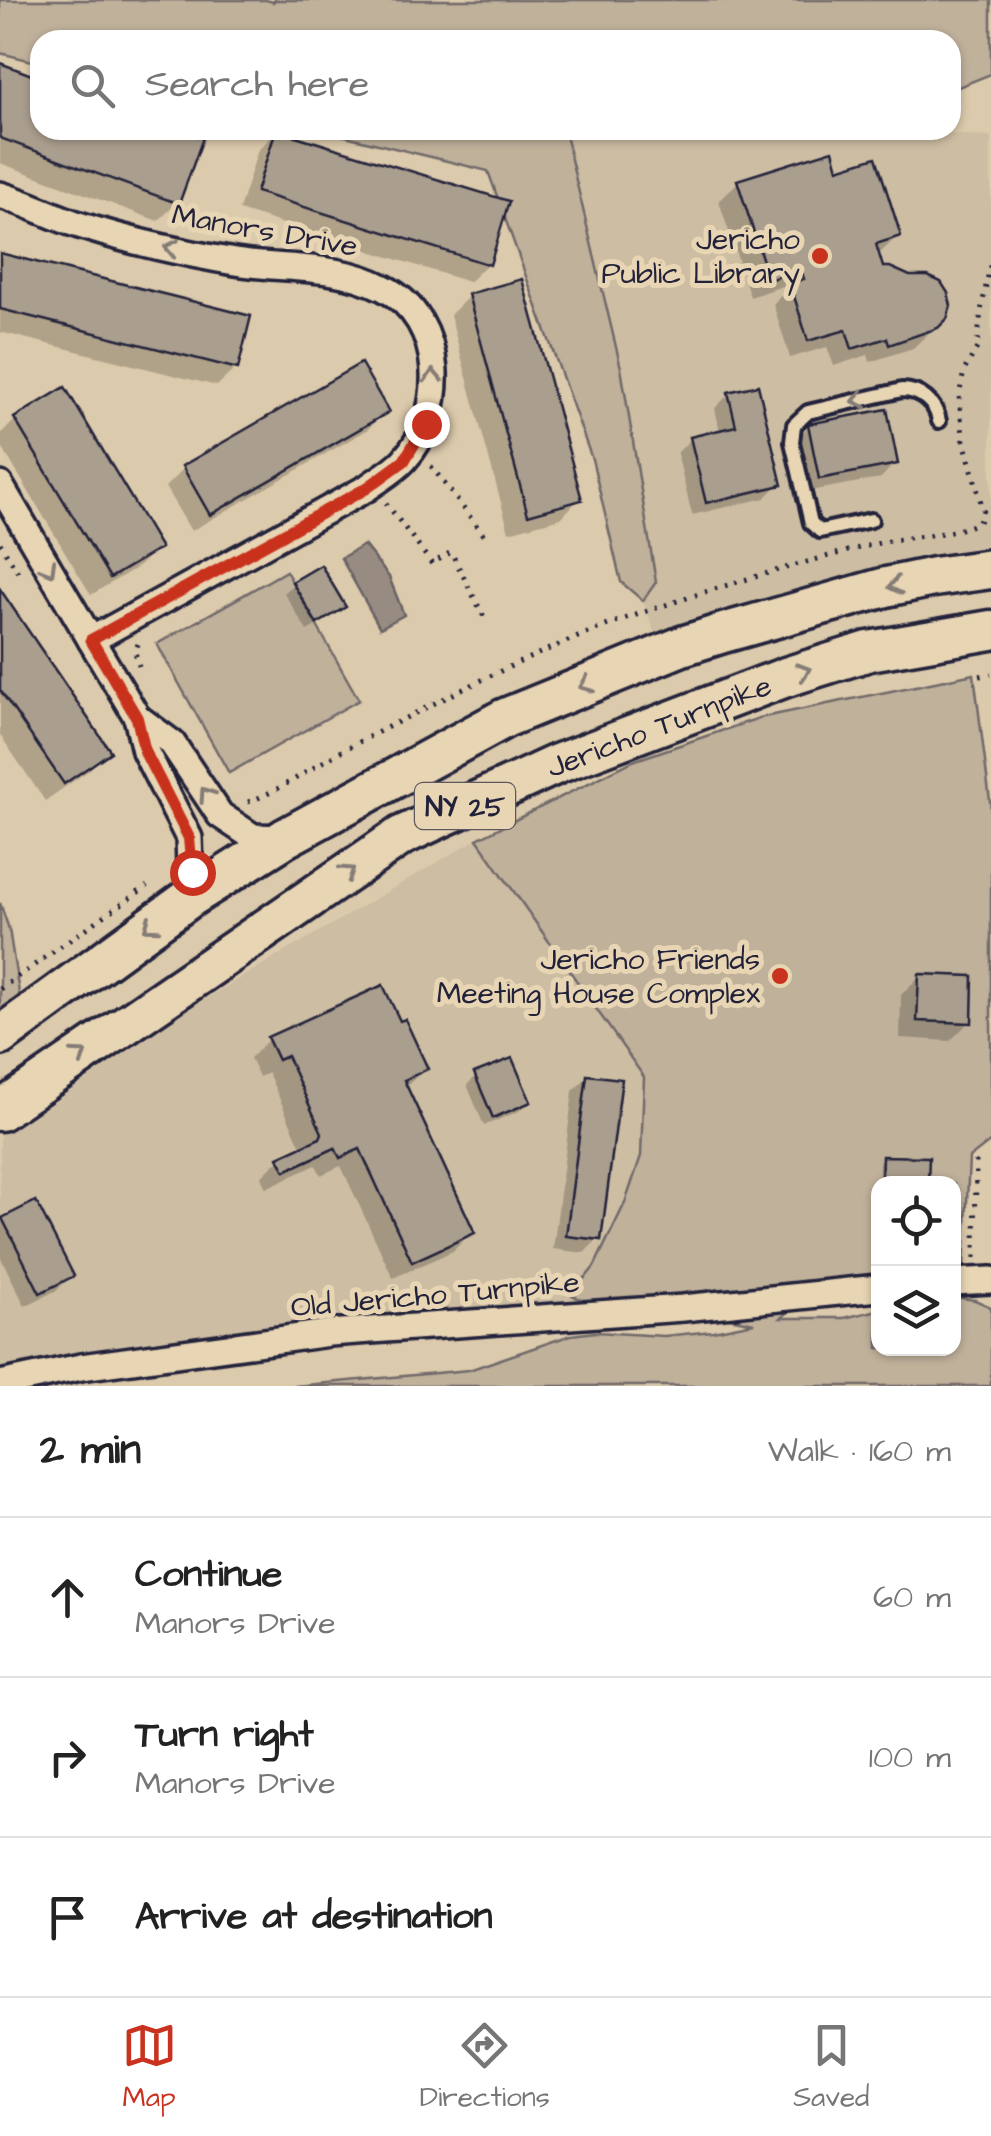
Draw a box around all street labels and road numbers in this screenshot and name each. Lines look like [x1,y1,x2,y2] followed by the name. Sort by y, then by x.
[169,194,361,268] street label: Manors Drive
[541,665,778,789] street label: Jericho Turnpike
[415,783,515,829] road number: NY 25
[289,1261,581,1329] street label: Old Jericho Turnpike

